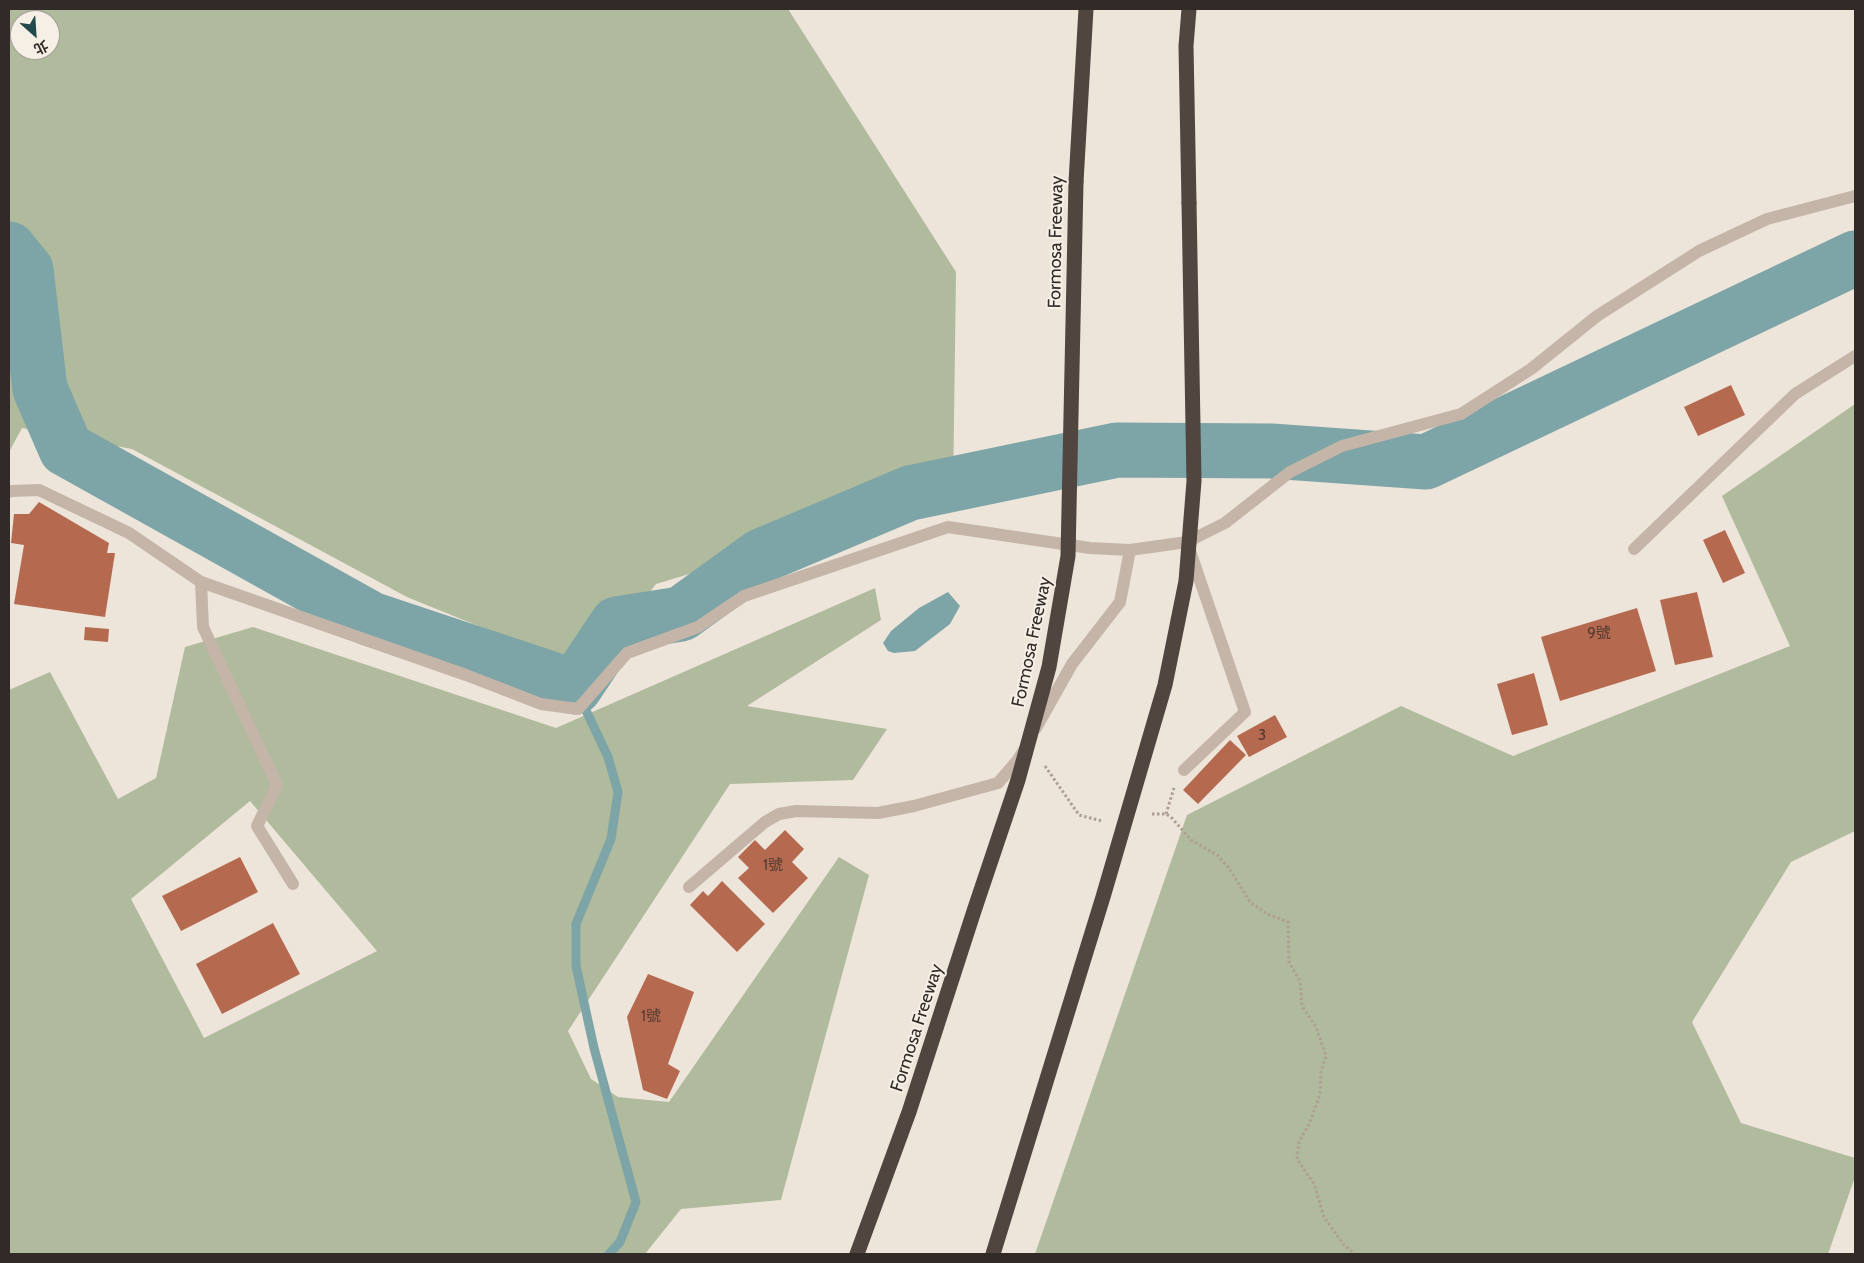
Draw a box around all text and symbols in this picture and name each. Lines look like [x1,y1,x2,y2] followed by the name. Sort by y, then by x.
[10,10,60,60] north arrow
[31,36,51,59] text: 北
[1044,175,1068,309] street label: Formosa Freeway
[1008,575,1056,709] street label: Formosa Freeway
[1587,625,1611,643] house number: 9號
[1258,727,1266,745] house number: 3
[763,857,783,875] house number: 1號
[886,961,948,1095] street label: Formosa Freeway
[641,1008,661,1026] house number: 1號

